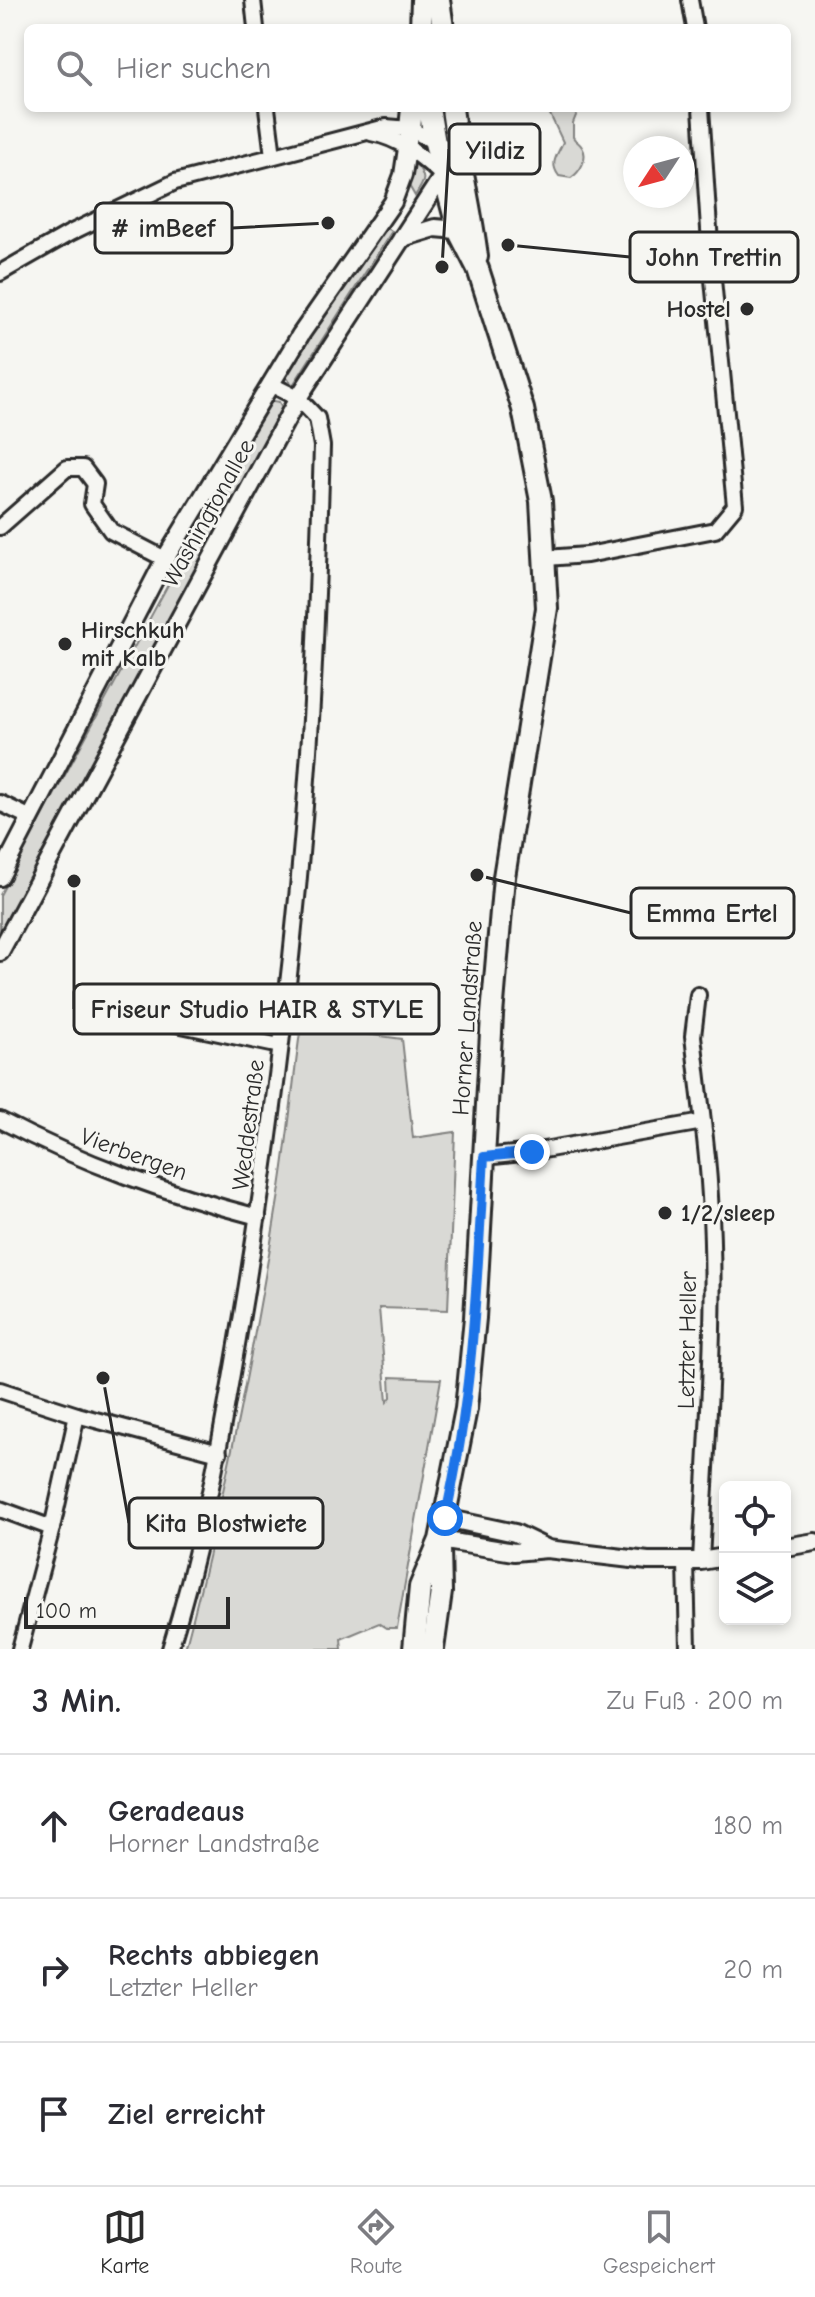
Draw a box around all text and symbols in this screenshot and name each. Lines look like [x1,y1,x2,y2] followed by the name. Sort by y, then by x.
[24,24,791,112] search box
[52,46,96,90] icon: search
[116,51,271,86] text: Hier suchen
[449,124,540,174] callout: Yildiz
[466,136,524,166] text: Yildiz
[623,136,695,208] north arrow
[95,203,232,253] callout: # imBeef
[111,214,217,244] text: # imBeef
[630,232,798,282] callout: John Trettin
[646,243,782,273] text: John Trettin
[667,295,731,323] place label: Hostel
[738,300,756,318] marker: Hostel
[156,434,260,592] street label: Washingtonallee
[81,616,185,672] place label: Hirschkuh mit Kalb
[56,635,74,653] marker: Hirschkuh mit Kalb
[631,888,794,938] callout: Emma Ertel
[646,899,778,929] text: Emma Ertel
[446,920,488,1116] street label: Horner Landstraße
[74,984,439,1034] callout: Friseur Studio HAIR & STYLE
[91,995,423,1025] text: Friseur Studio HAIR & STYLE
[226,1058,270,1192] street label: Weddestraße
[77,1122,191,1186] street label: Vierbergen
[514,1134,550,1170] route end
[681,1199,775,1227] place label: 1/2/sleep
[656,1204,674,1222] marker: 1/2/sleep
[672,1270,702,1409] street label: Letzter Heller
[719,1481,791,1625] map controls
[719,1481,791,1553] button: locate
[129,1498,323,1548] callout: Kita Blostwiete
[427,1500,463,1536] route start
[145,1509,307,1539] text: Kita Blostwiete
[719,1553,791,1625] button: layers
[24,1593,230,1629] scale bar
[36,1598,97,1624] text: 100 m
[32,1681,121,1721] text: 3 Min.
[607,1686,783,1716] text: Zu Fuß · 200 m
[108,1794,244,1829] text: Geradeaus
[32,1804,76,1848] icon: ahead
[713,1811,783,1841] text: 180 m
[108,1829,320,1859] text: Horner Landstraße
[108,1938,320,1973] text: Rechts abbiegen
[32,1948,76,1992] icon: right
[723,1955,783,1985] text: 20 m
[108,1973,258,2003] text: Letzter Heller
[32,2092,76,2136] icon: arrive
[108,2097,265,2132] text: Ziel erreicht
[100,2205,149,2279] tab: Karte
[350,2205,402,2279] tab: Route
[603,2205,715,2279] tab: Gespeichert

